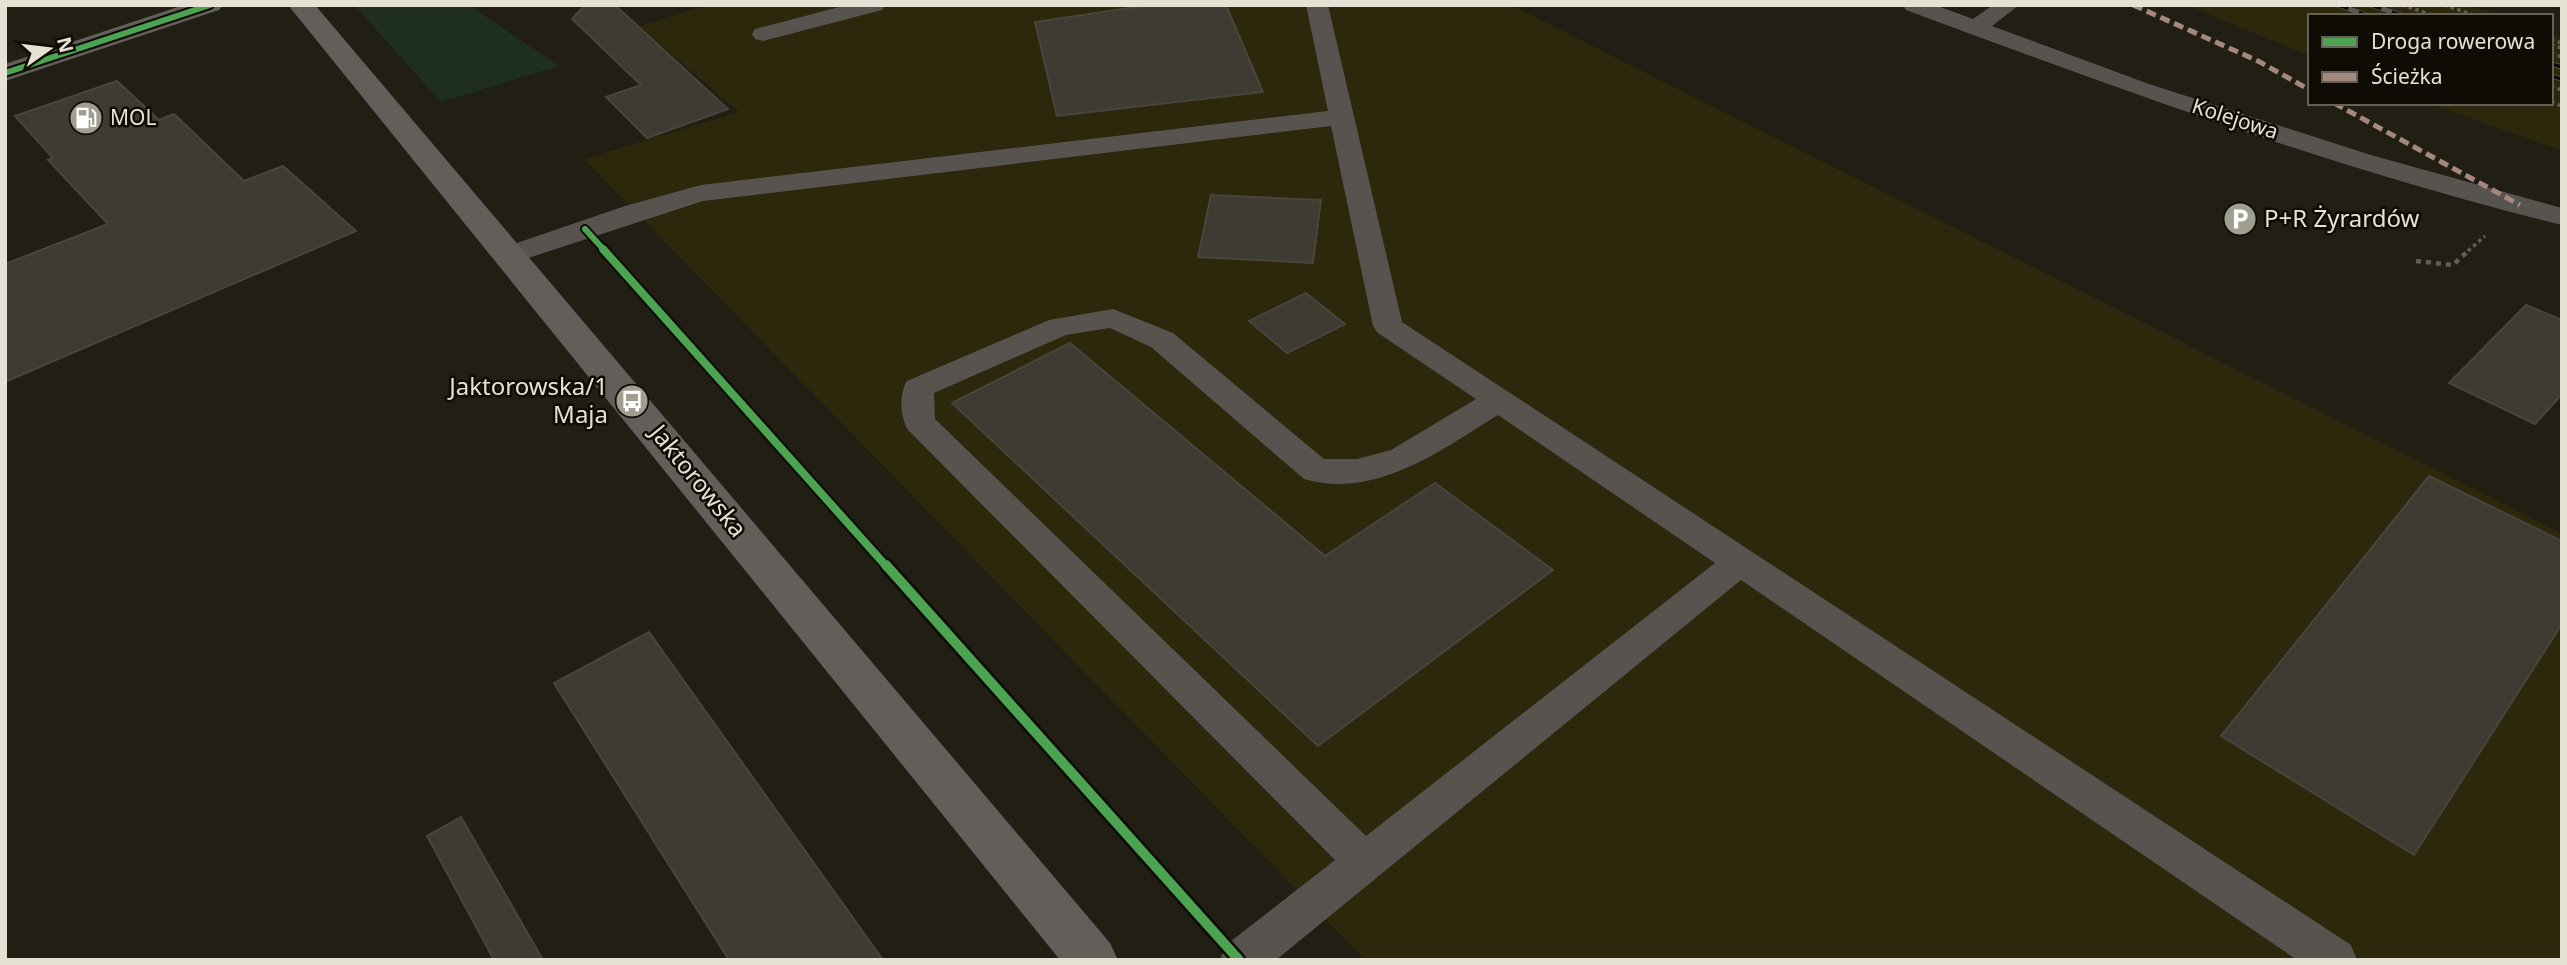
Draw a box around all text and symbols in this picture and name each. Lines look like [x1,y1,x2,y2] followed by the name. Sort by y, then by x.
[14,14,84,84] north arrow
[2308,14,2553,105] legend
[2371,27,2535,55] text: Droga rowerowa
[51,34,80,56] text: N
[2371,62,2443,90] text: Ścieżka
[2189,91,2282,145] street label: Kolejowa
[67,99,105,137] fuel station icon: MOL
[110,103,156,131] place label: MOL
[2221,200,2259,238] parking icon: P+R Żyrardów
[2264,201,2420,234] place label: P+R Żyrardów
[447,369,608,430] place label: Jaktorowska/1 Maja
[613,382,651,420] bus stop icon: Jaktorowska/1 Maja
[642,415,755,543] street label: Jaktorowska

